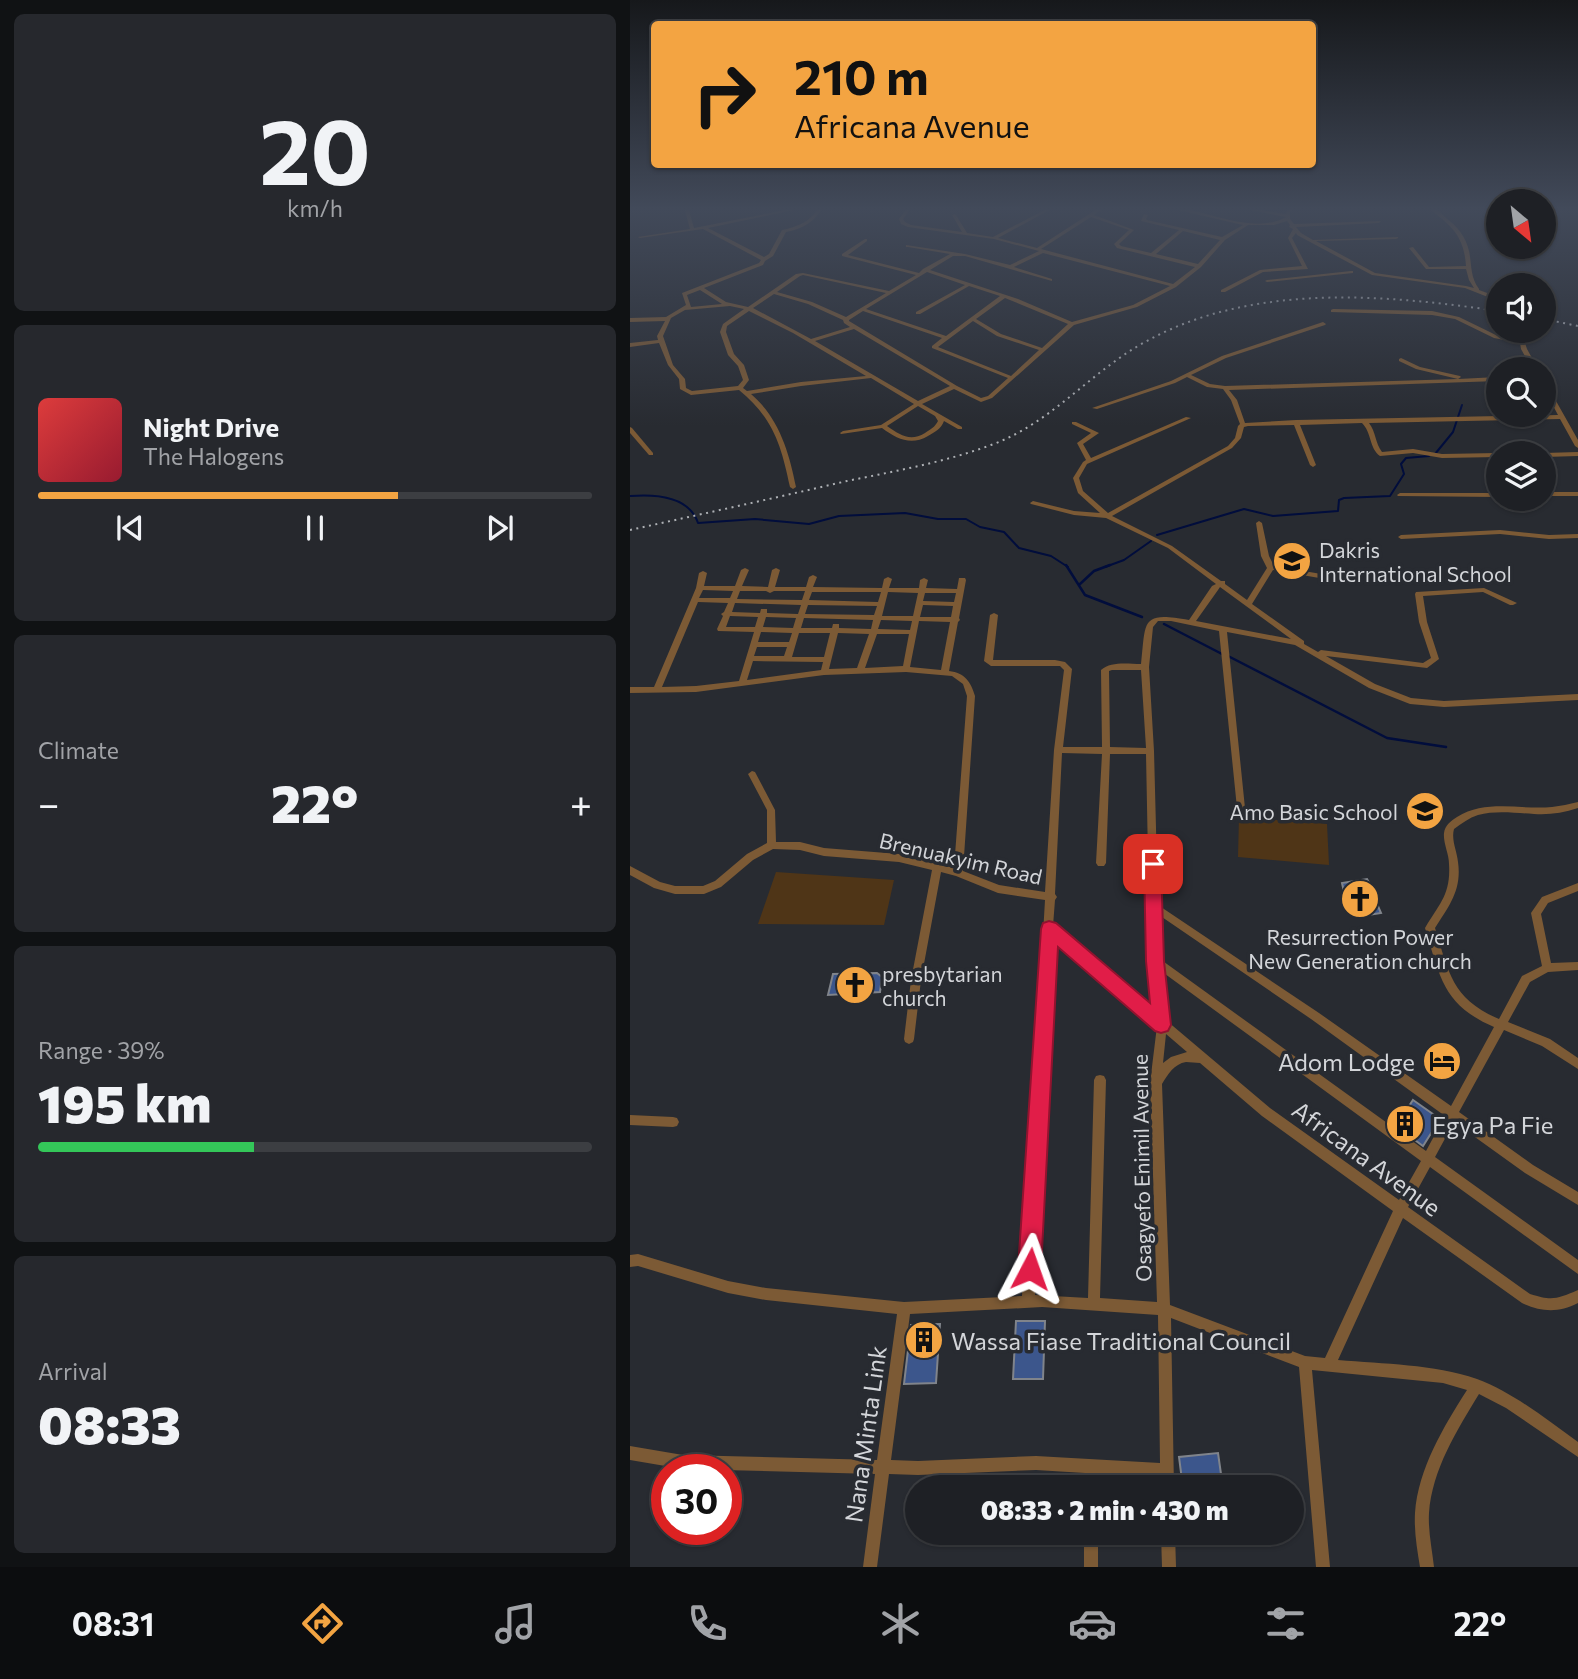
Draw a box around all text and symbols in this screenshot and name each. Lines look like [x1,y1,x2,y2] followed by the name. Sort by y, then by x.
[794,45,929,105] text: 210 m
[679,49,770,140] icon: right
[259,92,371,204] text: 20
[794,105,1030,145] text: Africana Avenue
[1486,189,1556,259] north arrow
[1486,189,1556,511] map controls
[287,194,343,222] text: km/h
[1486,273,1556,343] button: sound
[1486,357,1556,427] button: search
[143,411,279,442] text: Night Drive
[1486,441,1556,511] button: layers
[143,442,284,470] text: The Halogens
[111,509,149,547] icon: previous
[296,509,334,547] icon: pause
[481,509,519,547] icon: next
[1319,537,1512,586] place label: Dakris International School
[1271,540,1313,582] school or university icon: Dakris International School
[38,736,119,764] text: Climate
[271,770,358,834] text: 22°
[38,779,60,826] text: −
[570,779,592,826] text: +
[1404,790,1446,832] school or university icon: Amo Basic School
[1230,799,1398,824] place label: Amo Basic School
[877,827,1045,889] street label: Brenuakyim Road
[1123,834,1183,894] pin
[1134,845,1172,883] icon: arrive
[1339,878,1381,920] church icon: Resurrection Power New Generation church
[1248,924,1472,973] place label: Resurrection Power New Generation church
[882,961,1003,1010] place label: presbytarian church
[834,964,876,1006] church icon: presbytarian church
[38,1036,165,1064] text: Range · 39%
[1421,1040,1463,1082] hotel icon: Adom Lodge
[1278,1047,1415,1076] place label: Adom Lodge
[1127,1054,1155,1282] street label: Osagyefo Enimil Avenue
[38,1070,211,1134] text: 195 km
[1287,1094,1447,1222] street label: Africana Avenue
[1384,1103,1426,1145] building icon: Egya Pa Fie
[1432,1110,1553,1139] place label: Egya Pa Fie
[993,1232,1067,1306] position arrow
[903,1319,945,1361] building icon: Wassa Fiase Traditional Council
[951,1326,1291,1355] place label: Wassa Fiase Traditional Council
[838,1344,892,1524] street label: Nana Minta Link
[38,1357,108,1385] text: Arrival
[38,1391,181,1455] text: 08:33
[651,1454,742,1545] speed limit sign: 30
[981,1494,1228,1525] text: 08:33 · 2 min · 430 m
[298,1599,347,1648] icon: directions
[491,1599,540,1648] icon: music
[683,1599,732,1648] icon: phone
[876,1599,925,1648] icon: climate
[1068,1599,1117,1648] icon: car
[1261,1599,1310,1648] icon: filters
[72,1603,154,1643] text: 08:31
[1453,1603,1506,1643] text: 22°

